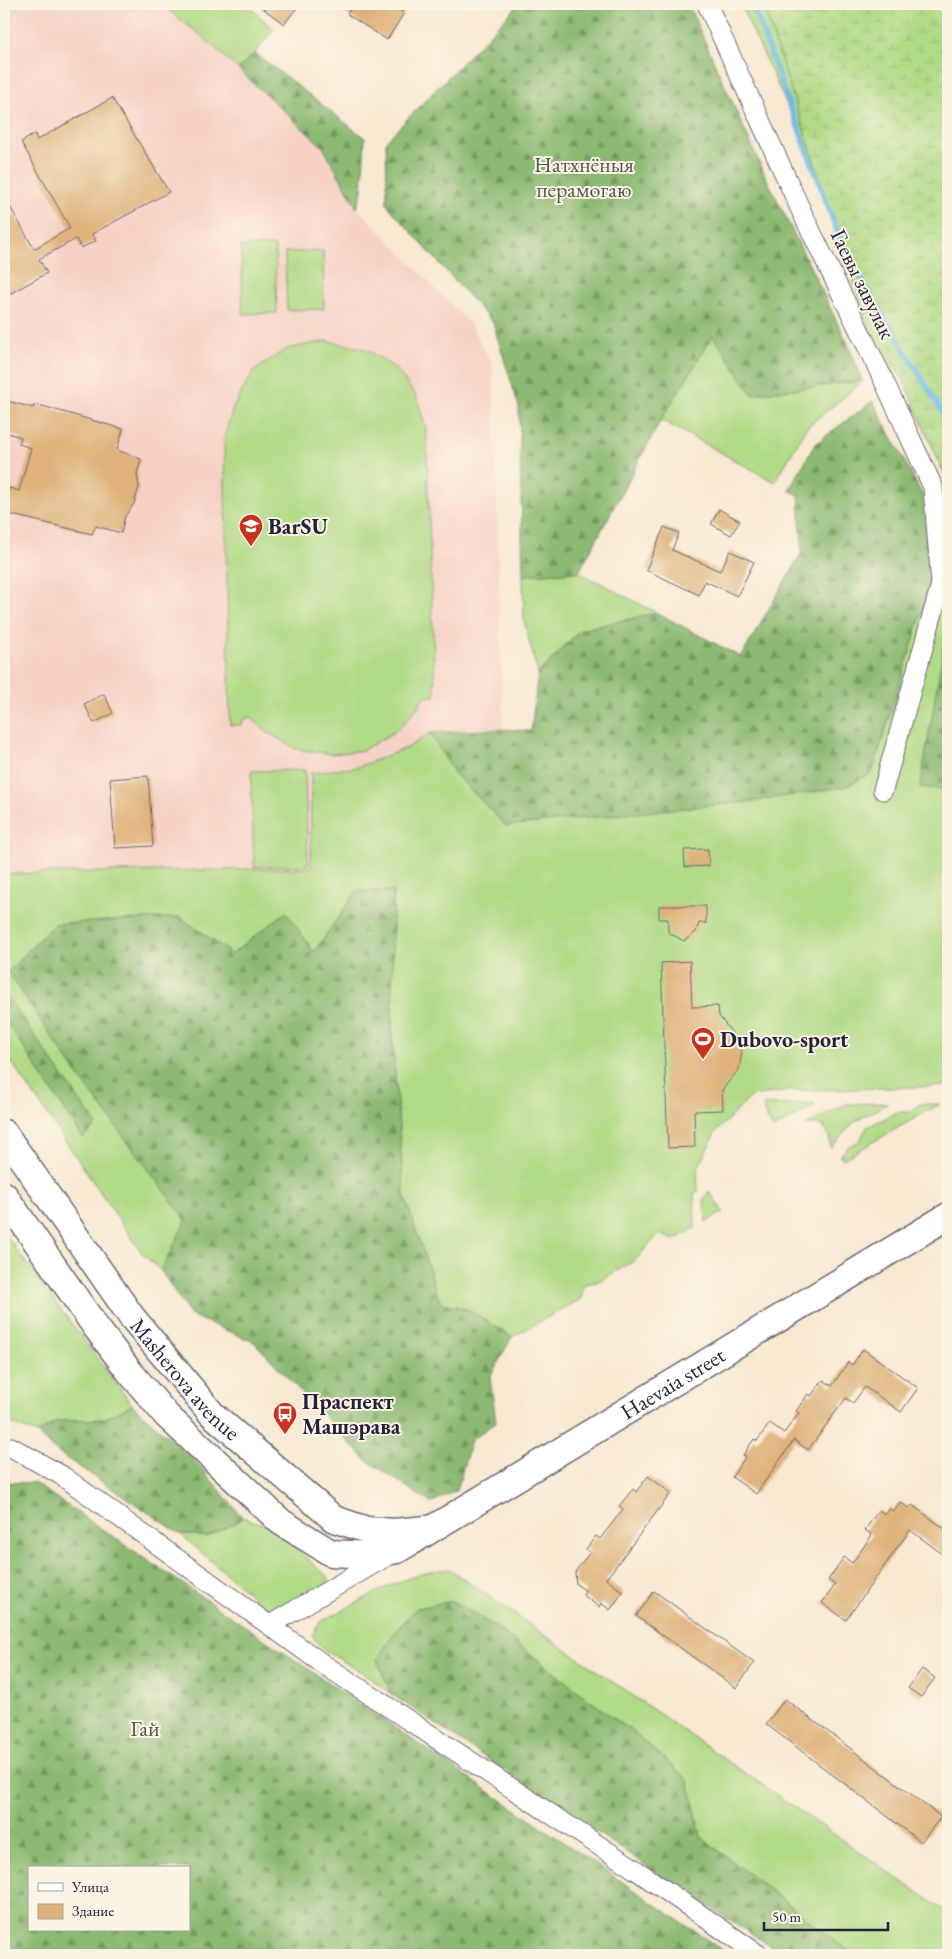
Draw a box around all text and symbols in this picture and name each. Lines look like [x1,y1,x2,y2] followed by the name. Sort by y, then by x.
[534,150,634,204] park label: Натхнёныя перамогаю
[824,224,902,344] street label: Гаевы завулак
[268,512,328,541] place label: BarSU
[238,513,264,547] school or university icon: BarSU
[720,1025,849,1054] place label: Dubovo-sport
[690,1026,716,1060] sports icon: Dubovo-sport
[124,1312,247,1447] street label: Masherova avenue
[615,1340,730,1426] street label: Haevaia street
[302,1387,401,1441] place label: Праспект Машэрава
[272,1401,298,1435] bus stop icon: Праспект Машэрава
[130,1714,160,1743] park label: Гай
[28,1866,190,1932] legend
[71,1877,109,1896] text: Улица
[764,1899,888,1931] scale bar
[72,1901,114,1920] text: Здание
[772,1907,801,1926] text: 50 m

